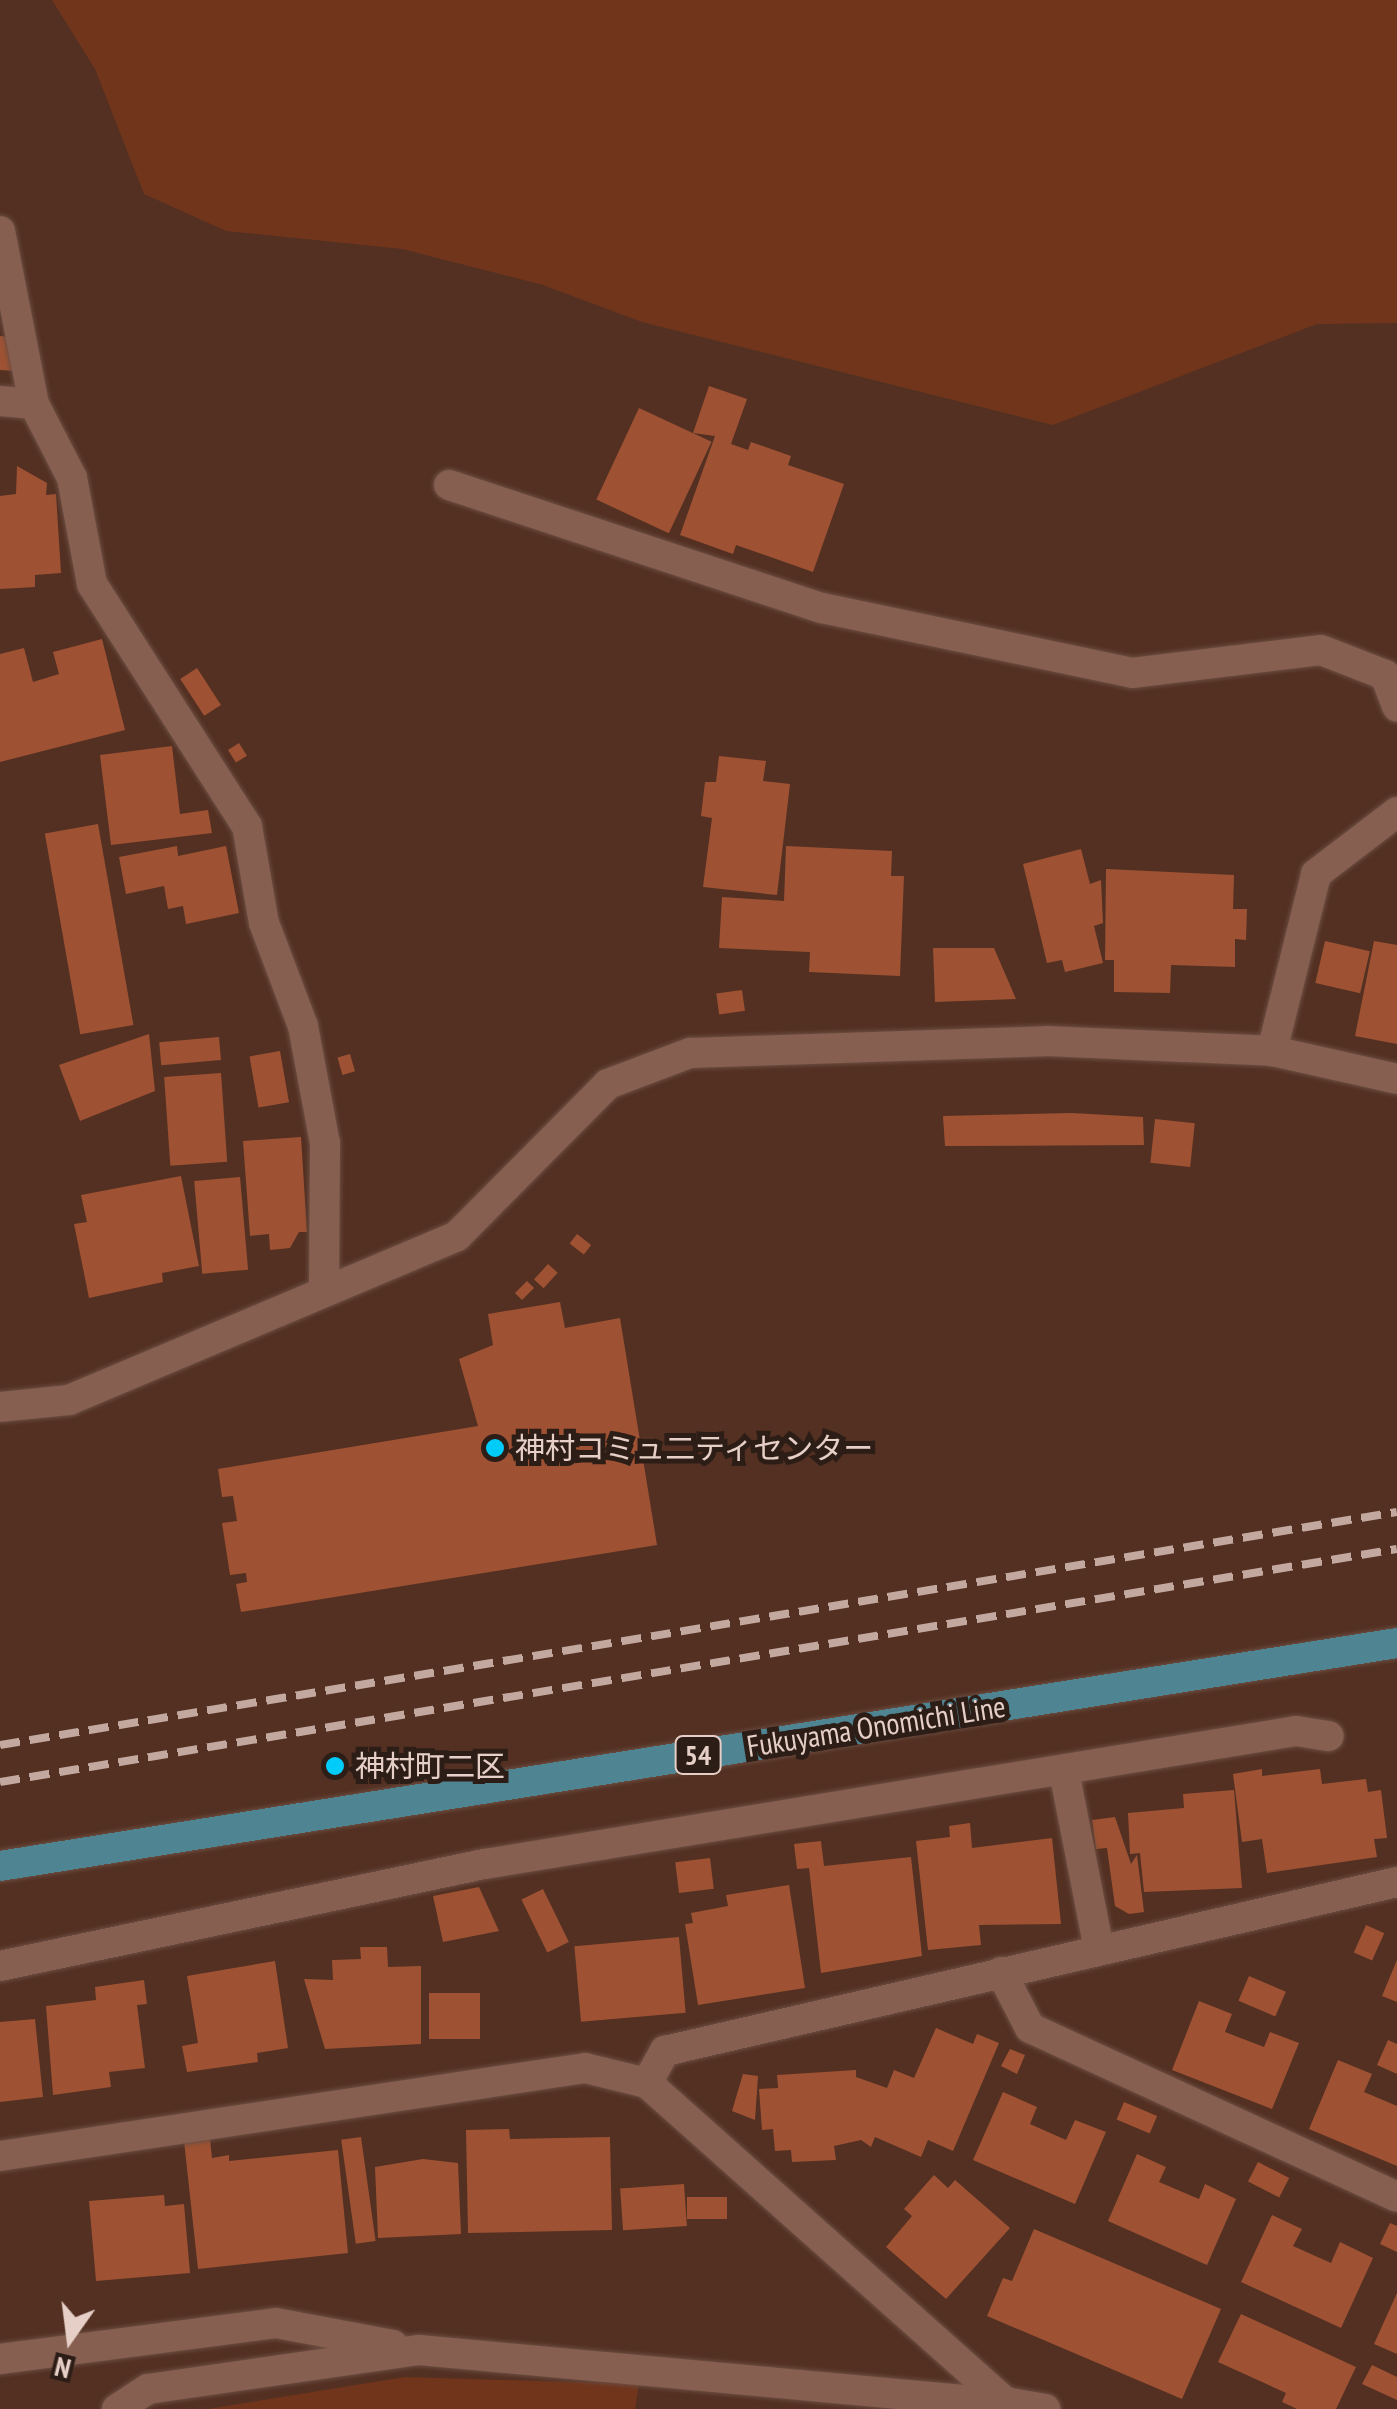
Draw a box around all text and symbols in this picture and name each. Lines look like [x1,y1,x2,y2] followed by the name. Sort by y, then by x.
[515,1430,875,1466] place label: 神村コミュ二ティセンター
[484,1437,506,1459] marker: 神村コミュ二ティセンター
[744,1688,1008,1764] street label: Fukuyama Onomichi Line
[673,1732,723,1778] road number: 54
[355,1748,505,1784] place label: 神村町二区
[324,1755,346,1777] marker: 神村町二区
[20,2289,120,2389] north arrow
[51,2349,74,2388] text: N

